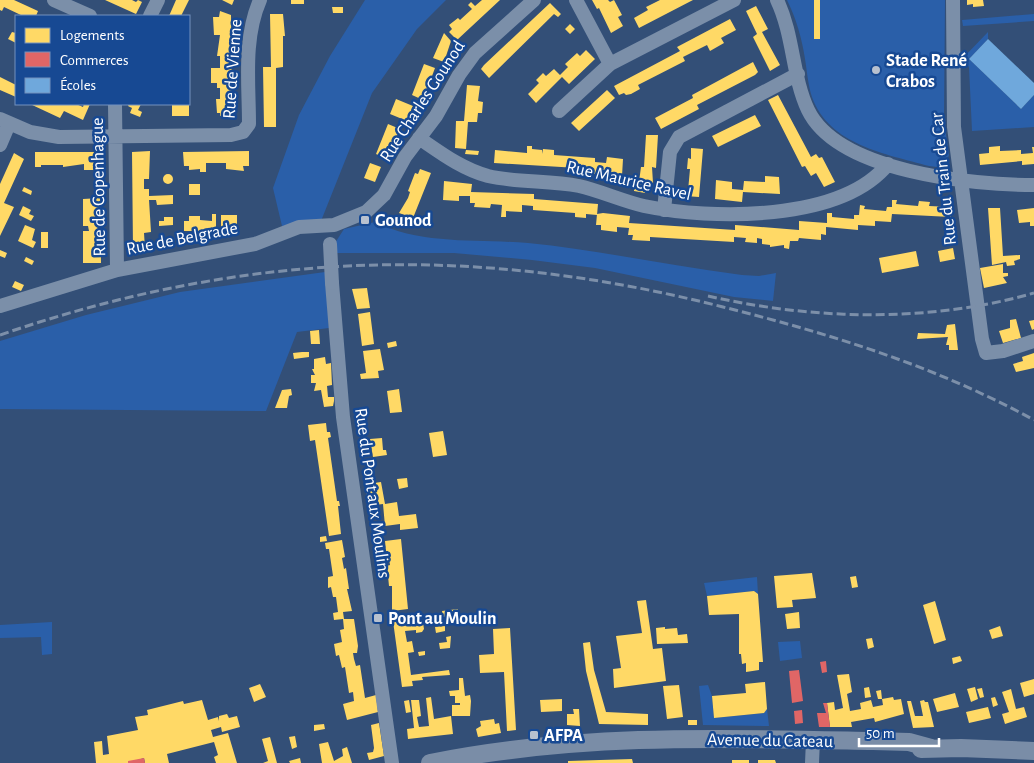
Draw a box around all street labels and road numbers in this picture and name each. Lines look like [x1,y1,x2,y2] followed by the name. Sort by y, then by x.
[221,18,245,120] street label: Rue de Vienne
[377,38,469,166] street label: Rue Charles Gounod
[928,111,960,246] street label: Rue du Train de Car
[89,117,109,257] street label: Rue de Copenhague
[565,158,693,204] street label: Rue Maurice Ravel
[125,219,239,259] street label: Rue de Belgrade
[351,407,393,579] street label: Rue du Pont aux Moulins
[707,731,833,751] street label: Avenue du Cateau

